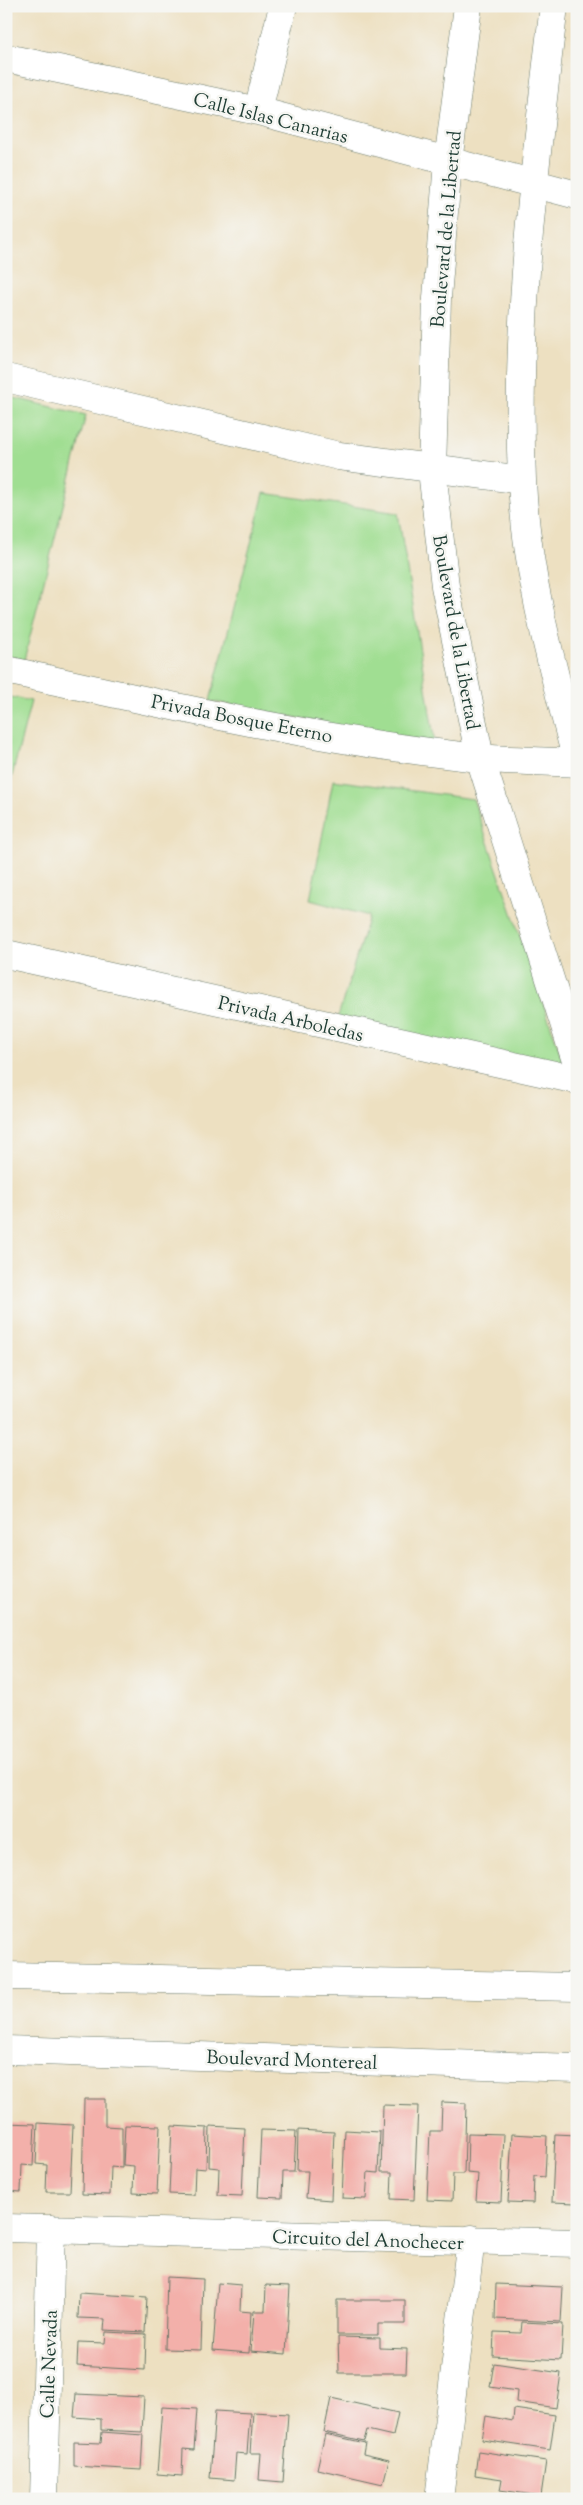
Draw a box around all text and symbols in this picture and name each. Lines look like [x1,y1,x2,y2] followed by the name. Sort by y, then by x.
[190,87,351,152] street label: Calle Islas Canarias
[425,129,470,329] street label: Boulevard de la Libertad
[424,533,485,732] street label: Boulevard de la Libertad
[148,690,335,751] street label: Privada Bosque Eterno
[215,991,366,1050] street label: Privada Arboledas
[206,2045,378,2078] street label: Boulevard Montereal
[272,2225,464,2258] street label: Circuito del Anochecer
[35,2309,66,2419] street label: Calle Nevada

